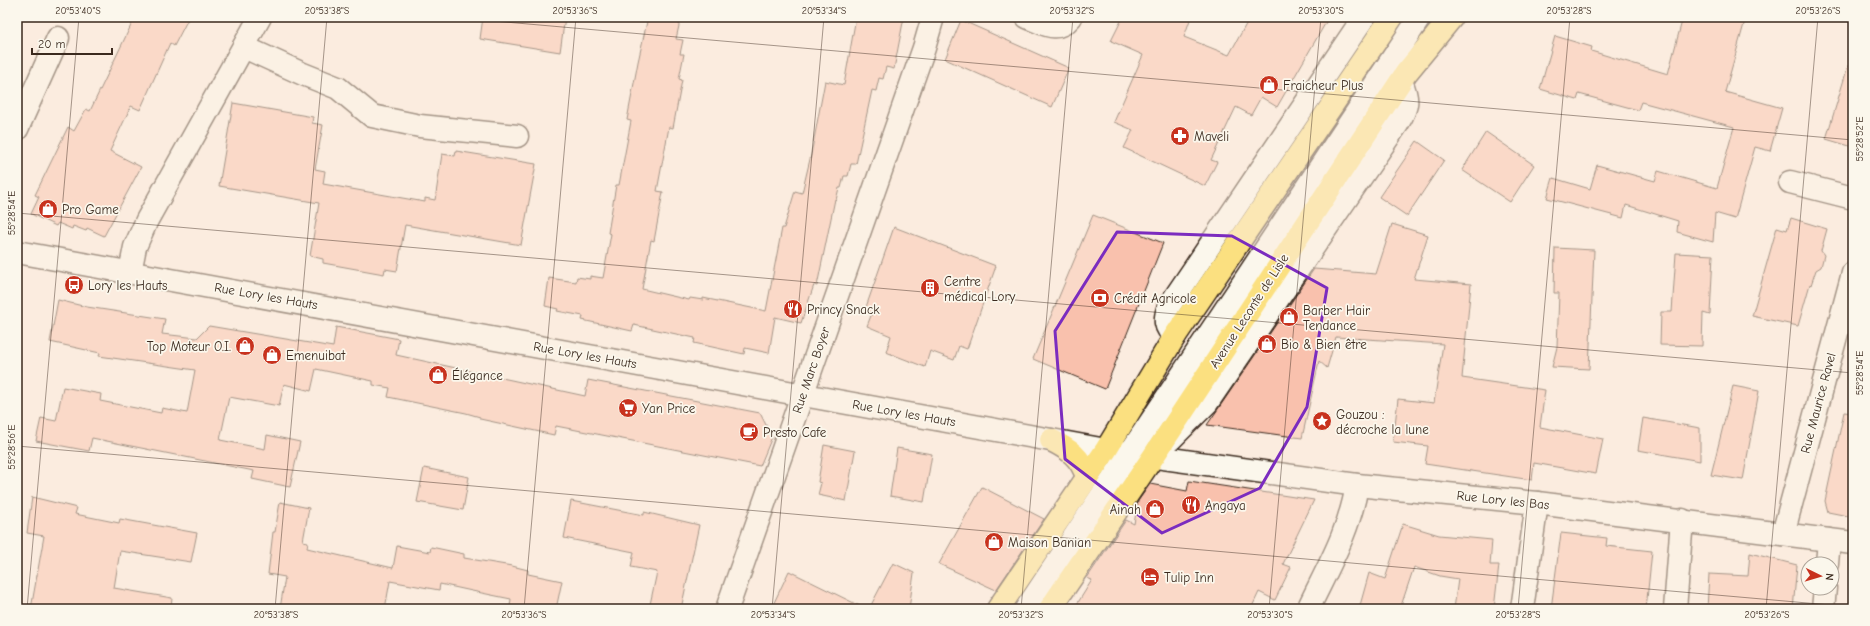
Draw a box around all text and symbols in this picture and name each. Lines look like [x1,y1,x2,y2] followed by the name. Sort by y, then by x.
[55,5,101,17] text: 20°53'40"S
[305,5,350,17] text: 20°53'38"S
[553,5,598,17] text: 20°53'36"S
[802,5,847,17] text: 20°53'34"S
[1050,5,1095,17] text: 20°53'32"S
[1298,5,1344,17] text: 20°53'30"S
[1547,5,1592,17] text: 20°53'28"S
[1795,5,1841,17] text: 20°53'26"S
[32,30,112,56] scale bar
[38,37,66,51] text: 20 m
[1258,74,1280,96] shop icon: Fraicheur Plus
[1283,78,1363,93] place label: Fraicheur Plus
[1854,116,1866,162] text: 55°28'52"E
[1169,125,1191,147] pharmacy icon: Maveli
[1194,129,1229,144] place label: Maveli
[6,191,18,235] text: 55°28'54"E
[37,198,59,220] shop icon: Pro Game
[62,202,119,217] place label: Pro Game
[1206,251,1292,371] street label: Avenue Leconte de Lisle
[63,274,85,296] bus stop icon: Lory les Hauts
[944,274,1016,304] place label: Centre médical Lory
[919,277,941,299] building icon: Centre médical Lory
[88,278,167,293] place label: Lory les Hauts
[213,280,319,312] street label: Rue Lory les Hauts
[1089,287,1111,309] bank icon: Crédit Agricole
[1114,291,1197,306] place label: Crédit Agricole
[782,298,804,320] restaurant icon: Princy Snack
[807,302,880,317] place label: Princy Snack
[1303,303,1371,333] place label: Barber Hair Tendance
[1278,306,1300,328] shop icon: Barber Hair Tendance
[789,324,833,415] street label: Rue Marc Boyer
[1256,333,1278,355] shop icon: Bio & Bien être
[234,335,256,357] shop icon: Top Moteur O.I.
[1281,337,1367,352] place label: Bio & Bien être
[147,339,231,354] place label: Top Moteur O.I.
[532,339,638,371] street label: Rue Lory les Hauts
[261,344,283,366] shop icon: Emenuibat
[286,348,347,363] place label: Emenuibat
[1797,351,1839,455] street label: Rue Maurice Ravel
[1854,351,1866,395] text: 55°28'54"E
[427,364,449,386] shop icon: Élégance
[452,367,503,383] place label: Élégance
[617,397,639,419] supermarket icon: Yan Price
[851,397,957,429] street label: Rue Lory les Hauts
[642,401,696,416] place label: Yan Price
[1336,407,1429,437] place label: Gouzou : décroche la lune
[1311,410,1333,432] place icon: Gouzou : décroche la lune
[738,421,760,443] cafe icon: Presto Cafe
[6,424,18,470] text: 55°28'56"E
[763,425,827,440] place label: Presto Cafe
[1456,488,1550,512] street label: Rue Lory les Bas
[1180,494,1202,516] restaurant icon: Angaya
[1144,498,1166,520] shop icon: Ainah
[1205,498,1246,513] place label: Angaya
[1110,502,1141,517] place label: Ainah
[983,531,1005,553] shop icon: Maison Banian
[1008,535,1091,550] place label: Maison Banian
[1800,556,1840,596] north arrow
[1139,566,1161,588] hotel icon: Tulip Inn
[1164,570,1214,585] place label: Tulip Inn
[1823,573,1836,581] text: N
[254,609,299,621] text: 20°53'38"S
[502,609,547,621] text: 20°53'36"S
[751,609,796,621] text: 20°53'34"S
[999,609,1044,621] text: 20°53'32"S
[1247,609,1293,621] text: 20°53'30"S
[1496,609,1541,621] text: 20°53'28"S
[1744,609,1790,621] text: 20°53'26"S

